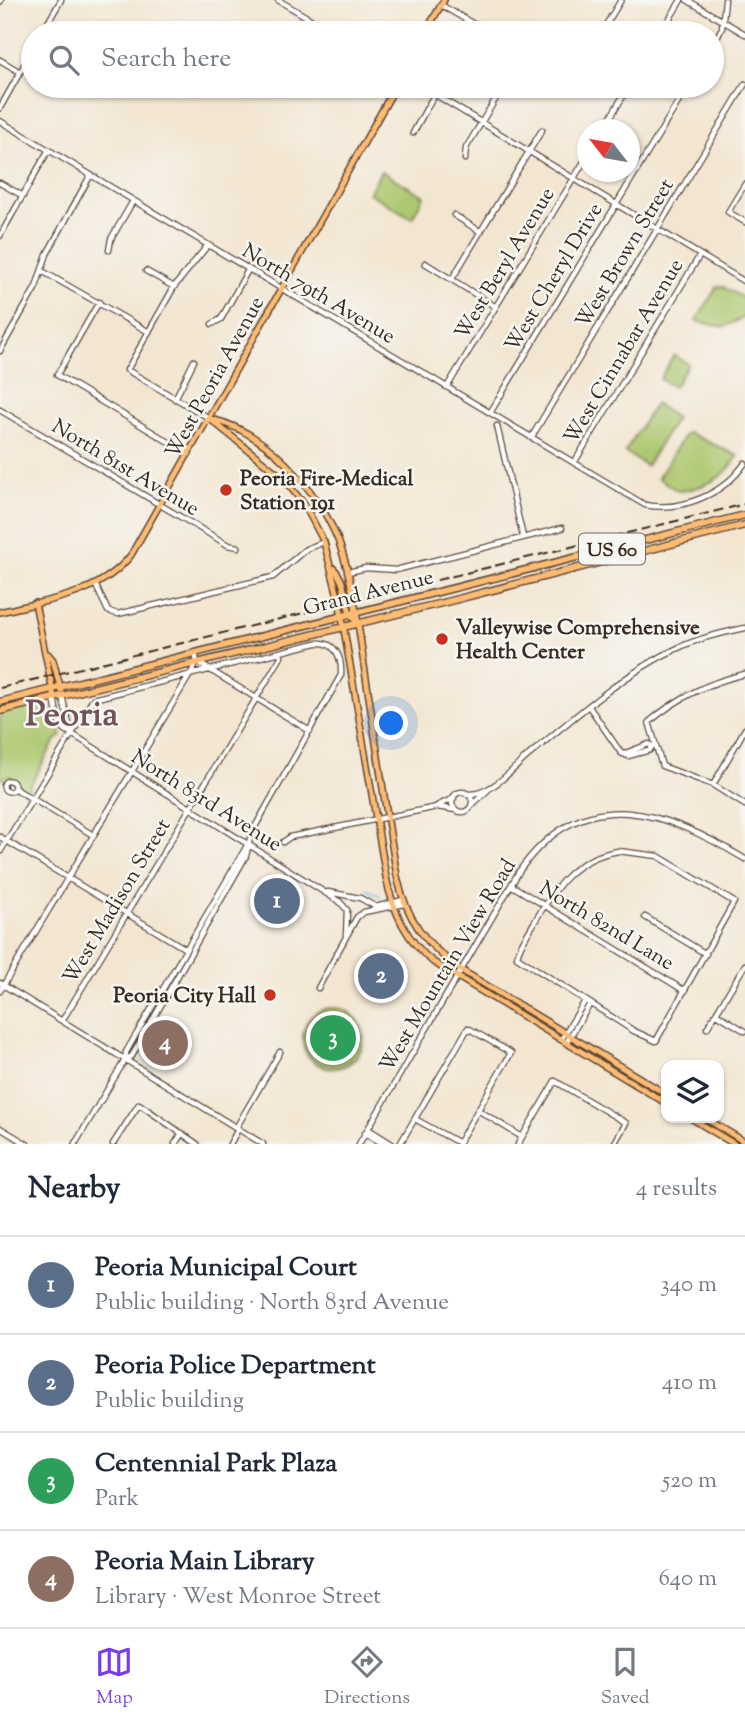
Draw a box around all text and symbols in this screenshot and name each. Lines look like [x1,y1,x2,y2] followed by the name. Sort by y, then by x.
[21,21,724,98] search box
[45,41,83,79] icon: search
[101,41,231,78] text: Search here
[577,119,640,182] north arrow
[569,174,682,335] street label: West Brown Street
[448,182,563,346] street label: West Beryl Avenue
[498,198,611,358] street label: West Cheryl Drive
[236,237,400,352] street label: North 79th Avenue
[557,254,692,450] street label: West Cinnabar Avenue
[159,291,273,465] street label: West Peoria Avenue
[45,413,204,525] street label: North 81st Avenue
[240,465,414,519] place label: Peoria Fire-Medical Station 191
[218,482,234,498] marker: Peoria Fire-Medical Station 191
[579,534,645,564] road number: US 60
[300,563,437,625] street label: Grand Avenue
[456,614,700,668] place label: Valleywise Comprehensive Health Center
[434,631,450,647] marker: Valleywise Comprehensive Health Center
[26,691,118,742] district label: Peoria
[374,706,408,740] your location
[125,743,287,860] street label: North 83rd Avenue
[56,814,179,990] street label: West Madison Street
[373,854,524,1078] street label: West Mountain View Road
[254,875,300,927] pin: 1
[533,875,679,979] street label: North 82nd Lane
[358,950,404,1002] pin: 2
[113,982,256,1012] place label: Peoria City Hall
[262,987,278,1003] marker: Peoria City Hall
[310,1012,356,1064] pin: 3
[142,1017,188,1069] pin: 4
[661,1060,724,1123] map controls
[661,1060,724,1123] button: layers
[28,1168,120,1211] text: Nearby
[636,1173,717,1206] text: 4 results
[95,1250,357,1287] text: Peoria Municipal Court
[47,1269,55,1302] text: 1
[660,1269,717,1302] text: 340 m
[95,1287,449,1320] text: Public building · North 83rd Avenue
[95,1348,376,1385] text: Peoria Police Department
[46,1367,56,1400] text: 2
[662,1367,717,1400] text: 410 m
[95,1385,244,1418] text: Public building
[95,1446,337,1483] text: Centennial Park Plaza
[46,1465,56,1498] text: 3
[662,1465,717,1498] text: 520 m
[95,1483,139,1516] text: Park
[95,1544,315,1581] text: Peoria Main Library
[45,1563,57,1596] text: 4
[659,1563,717,1596] text: 640 m
[95,1581,381,1614] text: Library · West Monroe Street
[95,1643,133,1712] tab: Map
[324,1643,410,1712] tab: Directions
[601,1643,650,1712] tab: Saved

